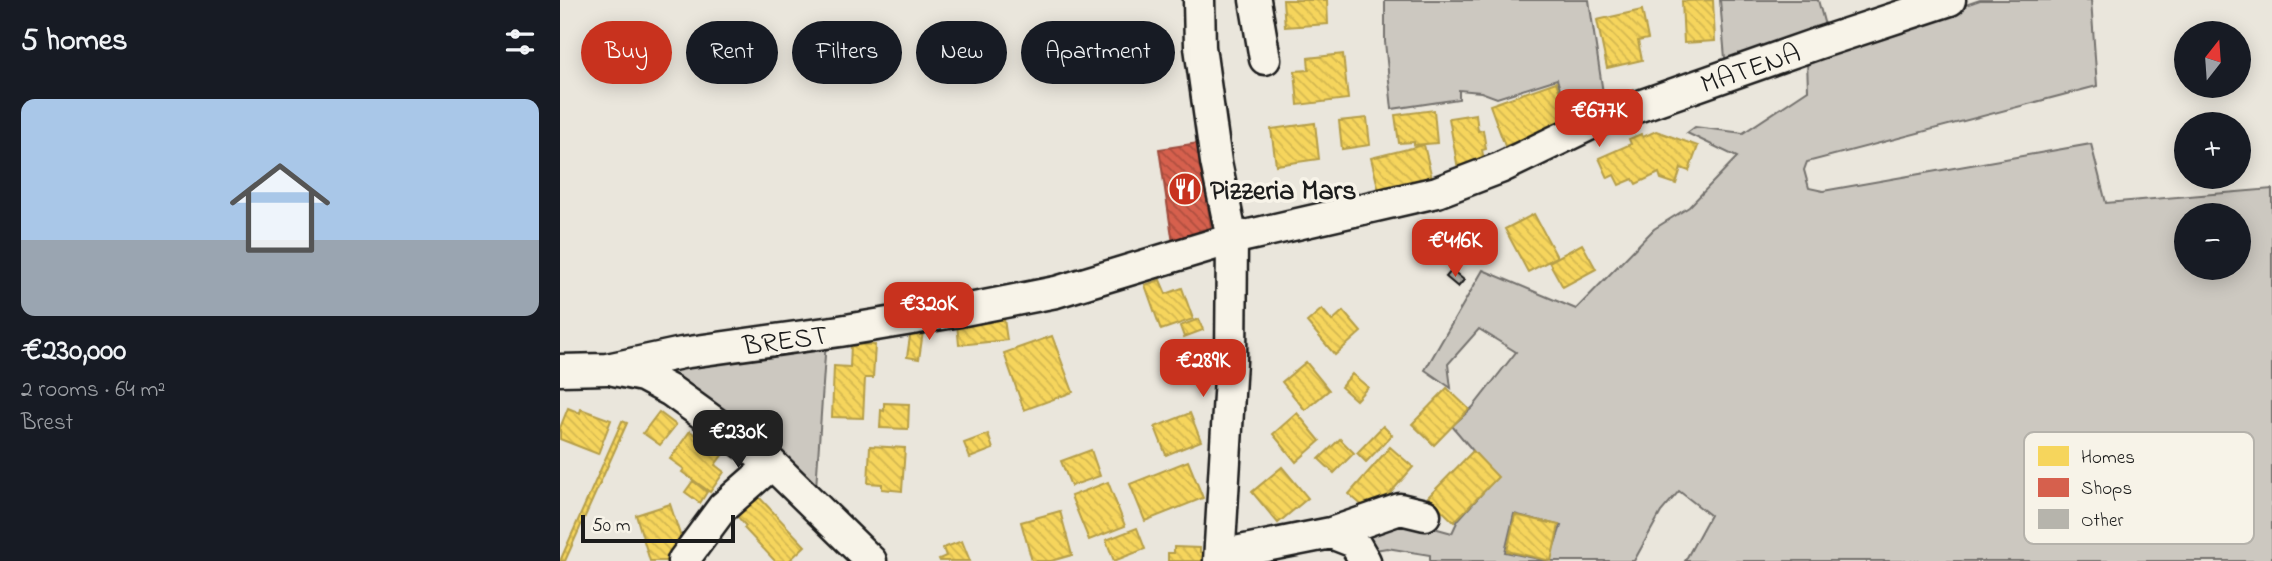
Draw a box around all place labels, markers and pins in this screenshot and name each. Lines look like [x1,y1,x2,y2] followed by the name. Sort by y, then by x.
[1550,90,1648,149] pin: €677K
[1166,170,1204,208] restaurant icon: Pizzeria Mars
[1210,172,1356,213] place label: Pizzeria Mars
[1406,219,1504,279] pin: €416K
[880,282,978,342] pin: €320K
[1154,340,1252,399] pin: €289K
[689,410,787,470] pin: €230K

